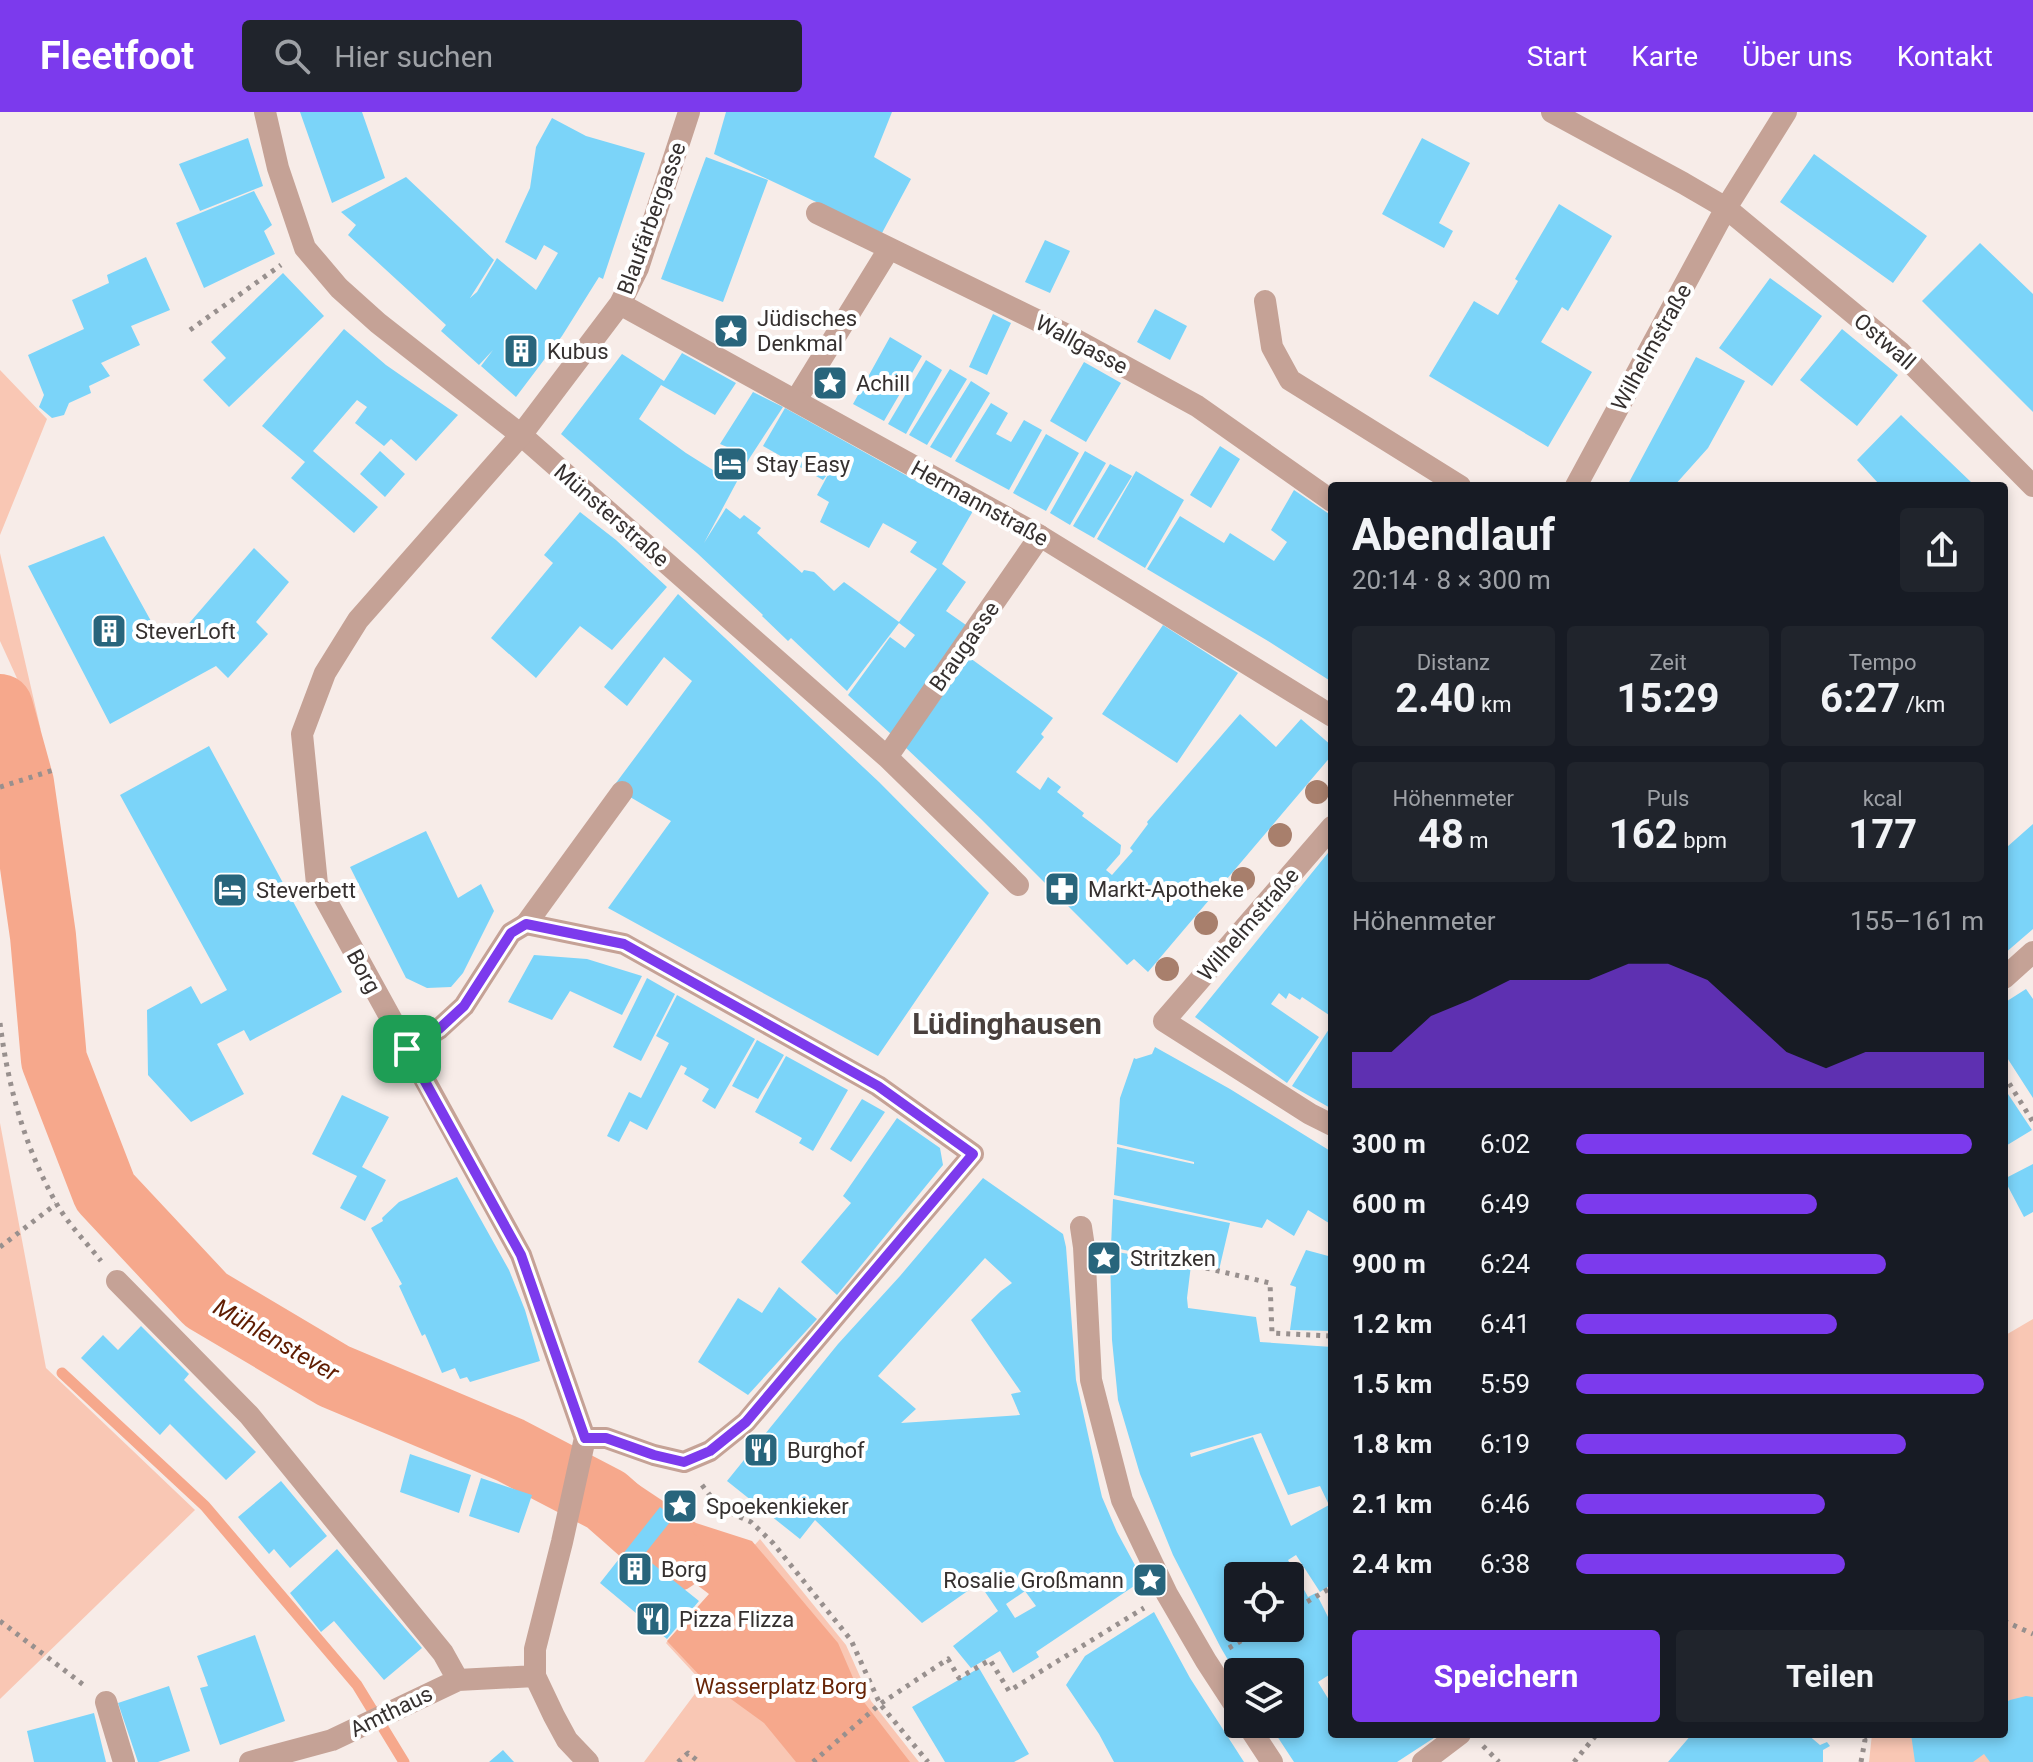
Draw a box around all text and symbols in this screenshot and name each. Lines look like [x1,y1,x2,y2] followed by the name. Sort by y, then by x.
[242,20,802,92] search box
[40,34,194,78] text: Fleetfoot
[270,34,314,78] icon: search
[334,39,493,74] text: Hier suchen
[1527,40,1587,73] text: Start
[1631,40,1698,73] text: Karte
[1742,40,1853,73] text: Über uns
[1897,40,1993,73] text: Kontakt
[612,139,691,298] street label: Blaufärbergasse
[1606,280,1697,415] street label: Wilhelmstraße
[757,306,857,356] place label: Jüdisches Denkmal
[1849,308,1920,375] street label: Ostwall
[1032,310,1132,379] street label: Wallgasse
[712,312,750,350] place icon: Jüdisches Denkmal
[502,332,540,370] building icon: Kubus
[547,339,609,364] place label: Kubus
[811,364,849,402] place icon: Achill
[856,371,910,396] place label: Achill
[711,445,749,483] hotel icon: Stay Easy
[756,452,851,477] place label: Stay Easy
[907,455,1053,551] street label: Hermannstraße
[549,459,674,572] street label: Münsterstraße
[1900,508,1984,592] button: share
[1352,509,1555,561] text: Abendlauf
[1352,565,1551,595] text: 20:14 · 8 × 300 m
[924,597,1004,696] street label: Braugasse
[90,612,128,650] building icon: SteverLoft
[135,619,236,644] place label: SteverLoft
[1417,650,1490,675] text: Distanz
[1649,650,1687,675] text: Zeit
[1849,650,1917,675] text: Tempo
[1395,675,1476,722] text: 2.40
[1616,675,1720,722] text: 15:29
[1820,675,1900,722] text: 6:27
[1476,692,1512,717] text: km
[1900,692,1945,717] text: /km
[1393,786,1514,811] text: Höhenmeter
[1647,786,1689,811] text: Puls
[1863,786,1903,811] text: kcal
[1418,811,1464,858] text: 48
[1609,811,1678,858] text: 162
[1848,811,1917,858] text: 177
[1464,828,1489,853] text: m
[1678,828,1727,853] text: bpm
[1193,863,1304,986] street label: Wilhelmstraße
[1043,870,1081,908] pharmacy icon: Markt-Apotheke
[211,871,249,909] hotel icon: Steverbett
[1088,877,1244,902] place label: Markt-Apotheke
[256,878,356,903] place label: Steverbett
[1352,906,1496,936] text: Höhenmeter
[1850,906,1984,936] text: 155–161 m
[342,945,386,997] street label: Borg
[912,1006,1102,1041] district label: Lüdinghausen
[373,1015,441,1083] pin
[385,1027,429,1071] icon: arrive
[1352,1129,1426,1159] text: 300 m
[1480,1129,1530,1159] text: 6:02
[1352,1189,1426,1219] text: 600 m
[1480,1189,1530,1219] text: 6:49
[1085,1239,1123,1277] place icon: Stritzken
[1130,1246,1216,1271] place label: Stritzken
[1352,1249,1426,1279] text: 900 m
[1480,1249,1530,1279] text: 6:24
[208,1293,345,1388] water label: Mühlenstever
[1352,1309,1432,1339] text: 1.2 km
[1480,1309,1530,1339] text: 6:41
[1352,1369,1432,1399] text: 1.5 km
[1480,1369,1530,1399] text: 5:59
[1352,1429,1432,1459] text: 1.8 km
[1480,1429,1530,1459] text: 6:19
[742,1431,780,1469] restaurant icon: Burghof
[787,1438,865,1463] place label: Burghof
[661,1487,699,1525] place icon: Spoekenkieker
[1352,1489,1432,1519] text: 2.1 km
[1480,1489,1530,1519] text: 6:46
[706,1494,849,1519] place label: Spoekenkieker
[1352,1549,1432,1579] text: 2.4 km
[1480,1549,1530,1579] text: 6:38
[616,1550,654,1588] building icon: Borg
[661,1557,707,1582] place label: Borg
[1131,1561,1169,1599] place icon: Rosalie Großmann
[1224,1562,1304,1738] map controls
[1224,1562,1304,1642] button: locate
[943,1568,1124,1593] place label: Rosalie Großmann
[634,1600,672,1638] restaurant icon: Pizza Flizza
[679,1607,794,1632] place label: Pizza Flizza
[1352,1630,1660,1722] button: Speichern
[1676,1630,1984,1722] button: Teilen
[1224,1658,1304,1738] button: layers
[695,1674,867,1699] park label: Wasserplatz Borg
[346,1681,436,1742] street label: Amthaus

